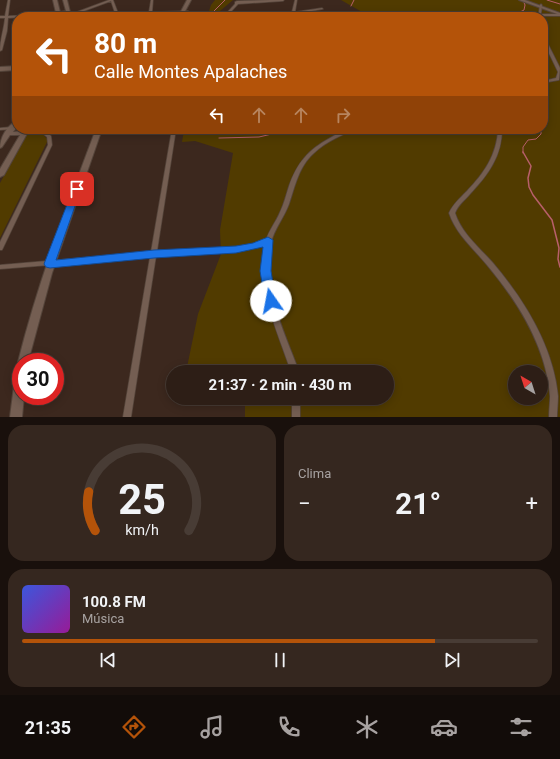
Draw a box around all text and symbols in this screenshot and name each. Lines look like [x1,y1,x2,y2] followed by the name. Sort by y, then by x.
[94,27,157,60] text: 80 m
[28,28,80,80] icon: left
[94,61,287,82] text: Calle Montes Apalaches
[206,104,228,126] icon: left
[248,104,270,126] icon: ahead
[290,104,312,126] icon: ahead
[332,104,354,126] icon: right
[60,172,94,206] pin
[66,178,88,200] icon: arrive
[250,280,292,322] position arrow
[12,353,64,405] speed limit sign: 30
[508,365,548,405] north arrow
[508,365,548,405] map controls
[209,376,351,394] text: 21:37 · 2 min · 430 m
[298,466,331,481] text: Clima
[118,475,166,524] text: 25
[395,486,441,521] text: 21°
[298,491,311,516] text: −
[526,491,538,516] text: +
[125,522,159,538] text: km/h
[82,593,146,611] text: 100.8 FM
[82,611,124,626] text: Música
[97,649,119,671] icon: previous
[269,649,291,671] icon: pause
[441,649,463,671] icon: next
[120,713,148,741] icon: directions
[198,713,226,741] icon: music
[275,713,303,741] icon: phone
[353,713,381,741] icon: climate
[430,713,458,741] icon: car
[507,713,535,741] icon: filters
[25,717,71,738] text: 21:35

